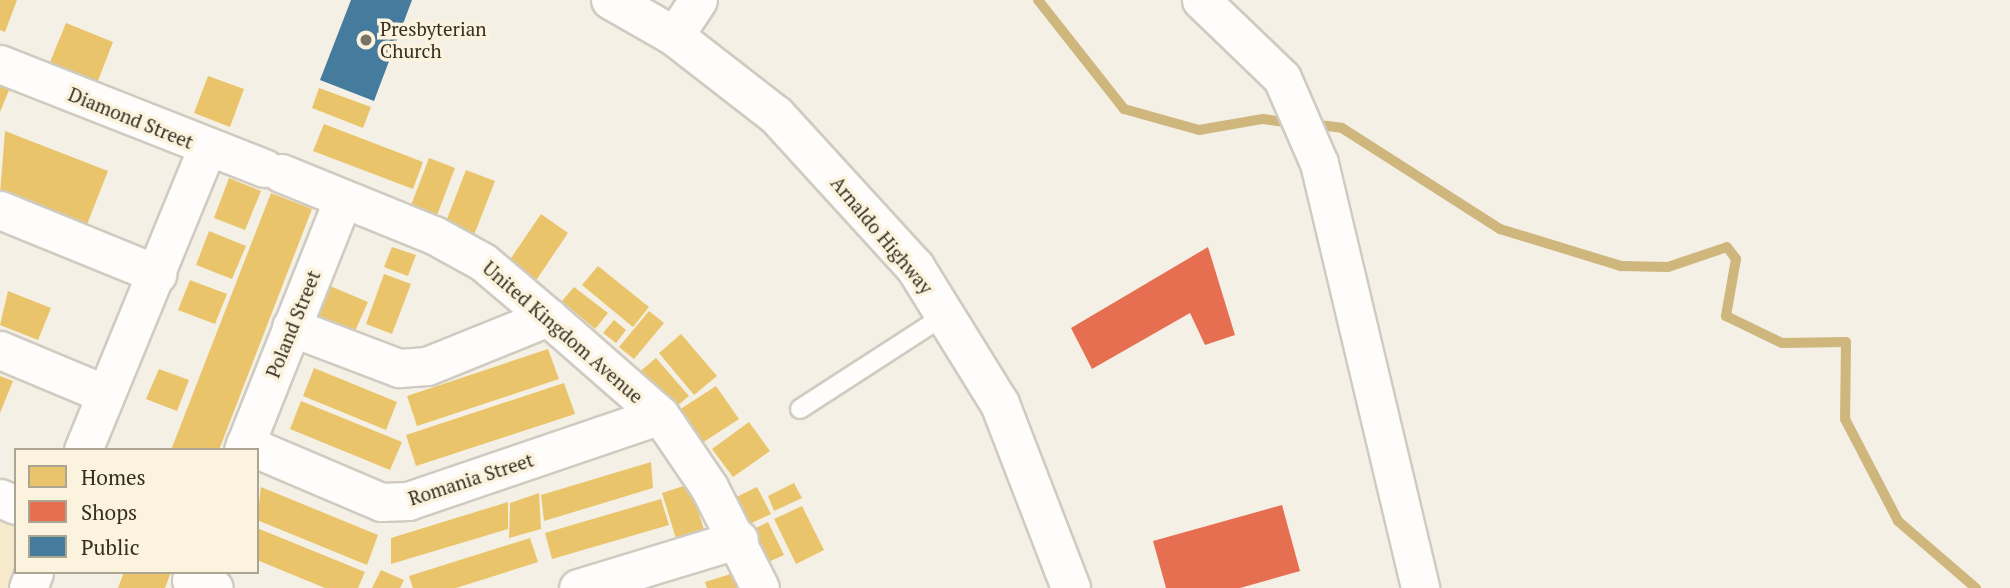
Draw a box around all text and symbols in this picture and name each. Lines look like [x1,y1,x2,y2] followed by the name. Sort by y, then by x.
[380,18,487,62] place label: Presbyterian Church
[358,32,374,48] marker: Presbyterian Church
[65,83,197,153] street label: Diamond Street
[826,172,938,298] street label: Arnaldo Highway
[478,256,648,408] street label: United Kingdom Avenue
[261,267,325,381] street label: Poland Street
[14,448,259,574] legend
[406,448,536,510] street label: Romania Street
[81,463,146,491] text: Homes
[81,498,137,526] text: Shops
[81,533,139,561] text: Public

